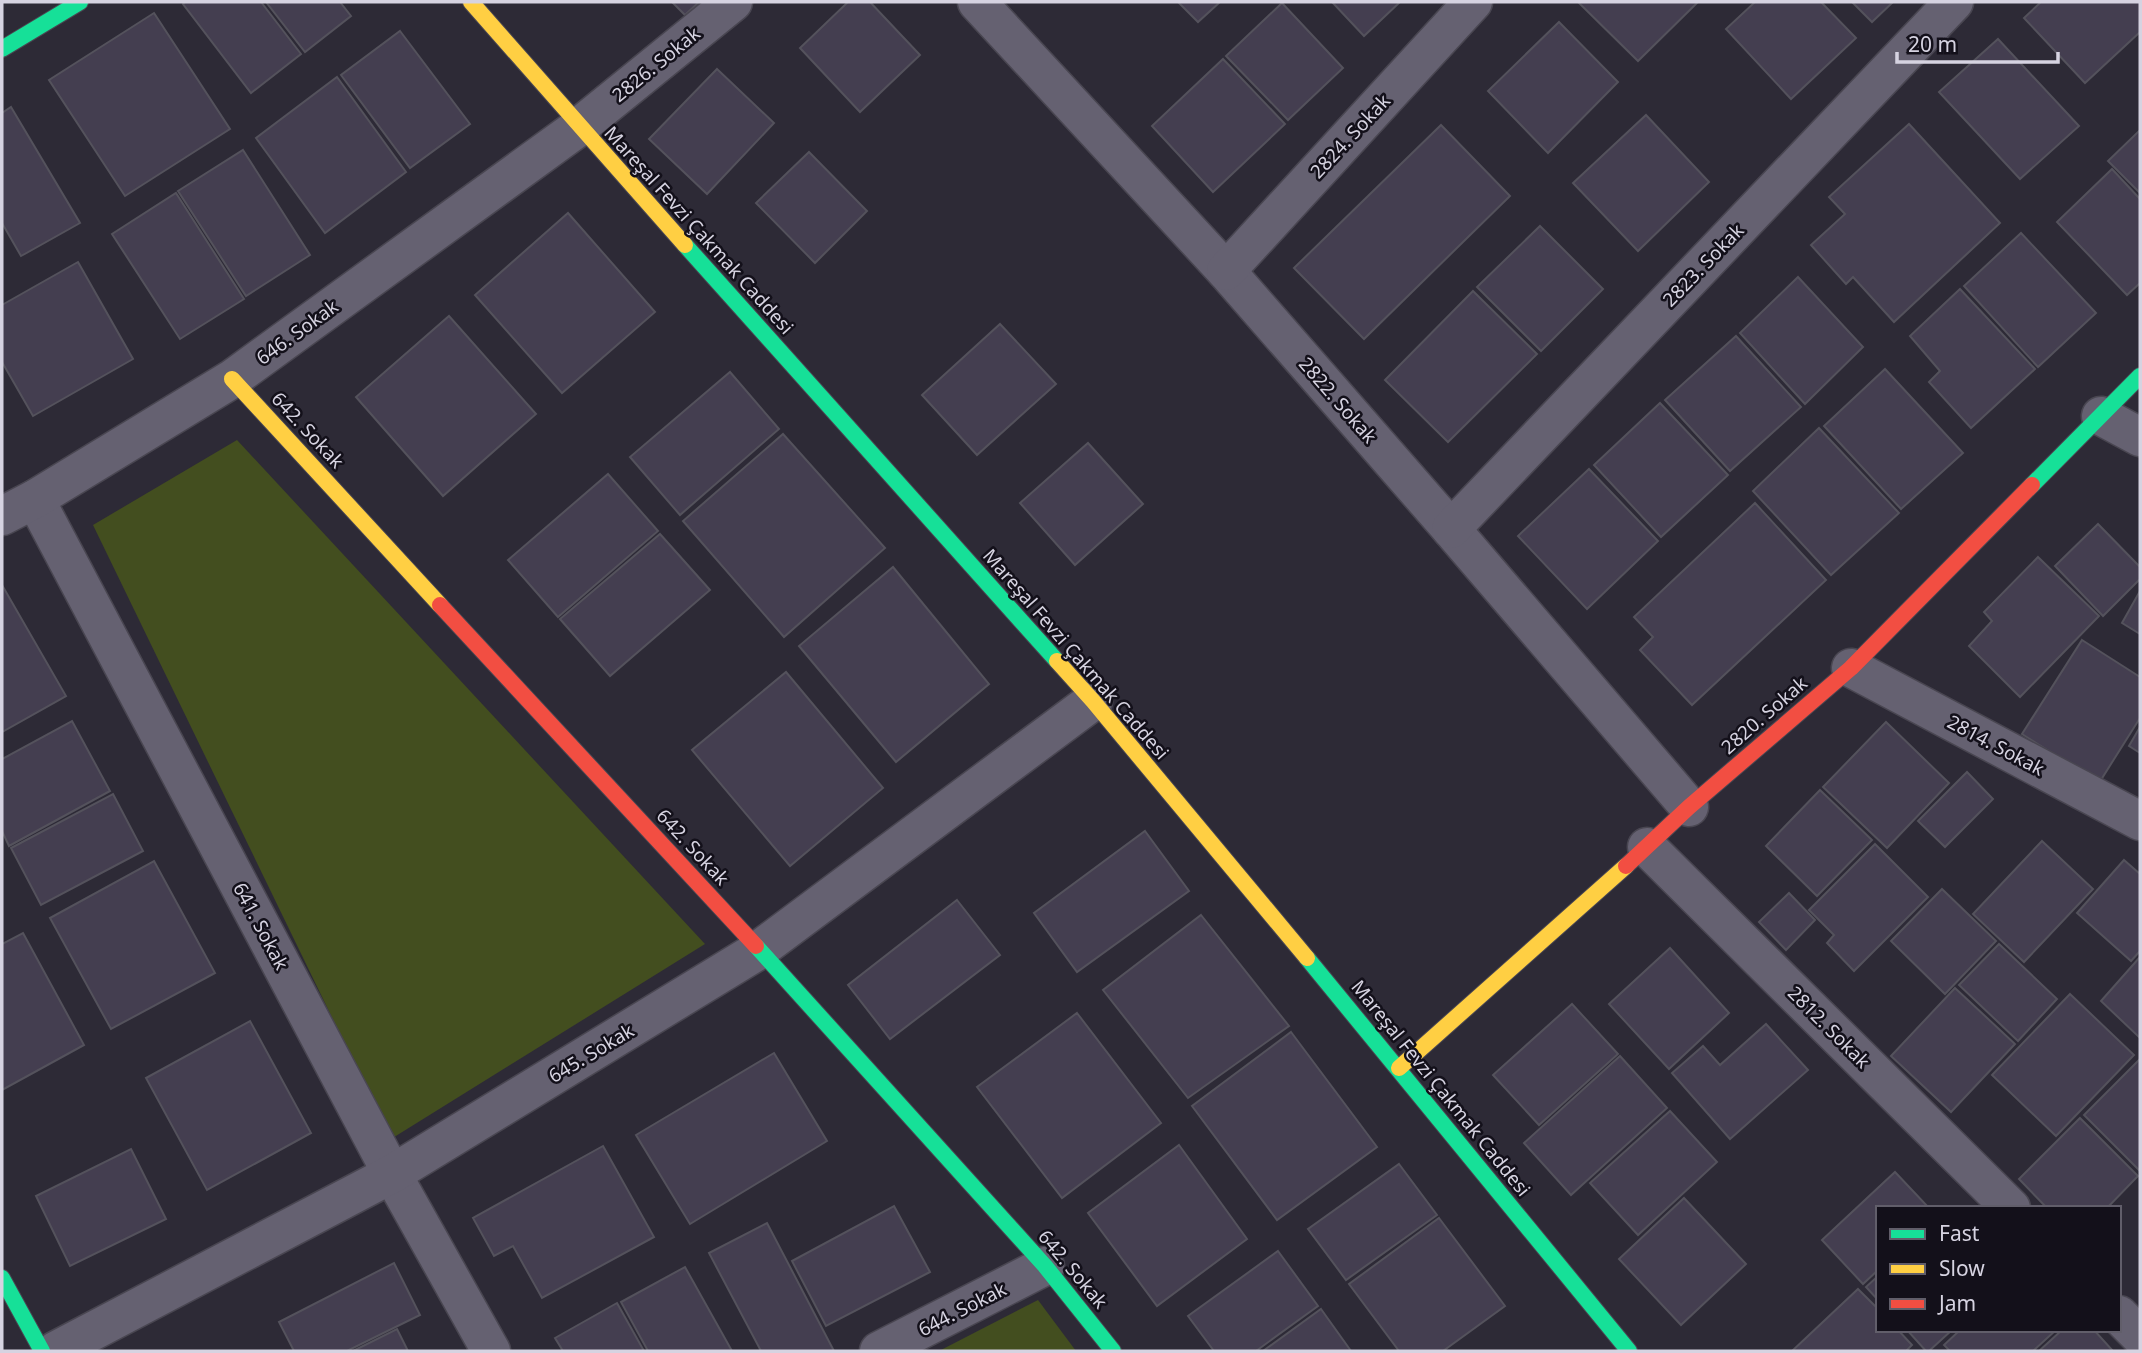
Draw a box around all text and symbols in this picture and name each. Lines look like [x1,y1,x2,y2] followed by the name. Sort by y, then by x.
[606,20,706,108] street label: 2826. Sokak
[1897,21,2058,65] scale bar
[1908,30,1957,58] text: 20 m
[1304,88,1396,184] street label: 2824. Sokak
[599,120,799,340] street label: Mareşal Fevzi Çakmak Caddesi
[1657,218,1749,312] street label: 2823. Sokak
[251,293,343,371] street label: 646. Sokak
[1293,351,1383,449] street label: 2822. Sokak
[266,386,350,474] street label: 642. Sokak
[977,543,1175,765] street label: Mareşal Fevzi Çakmak Caddesi
[1715,670,1813,760] street label: 2820. Sokak
[1943,709,2049,781] street label: 2814. Sokak
[651,803,735,891] street label: 642. Sokak
[227,878,295,974] street label: 641. Sokak
[1346,974,1536,1202] street label: Mareşal Fevzi Çakmak Caddesi
[1782,980,1876,1074] street label: 2812. Sokak
[543,1017,639,1089] street label: 645. Sokak
[1876,1206,2121,1332] legend
[1939,1219,1980,1247] text: Fast
[1032,1224,1114,1314] street label: 642. Sokak
[1939,1254,1985,1282] text: Slow
[914,1276,1010,1342] street label: 644. Sokak
[1937,1289,1976,1317] text: Jam

